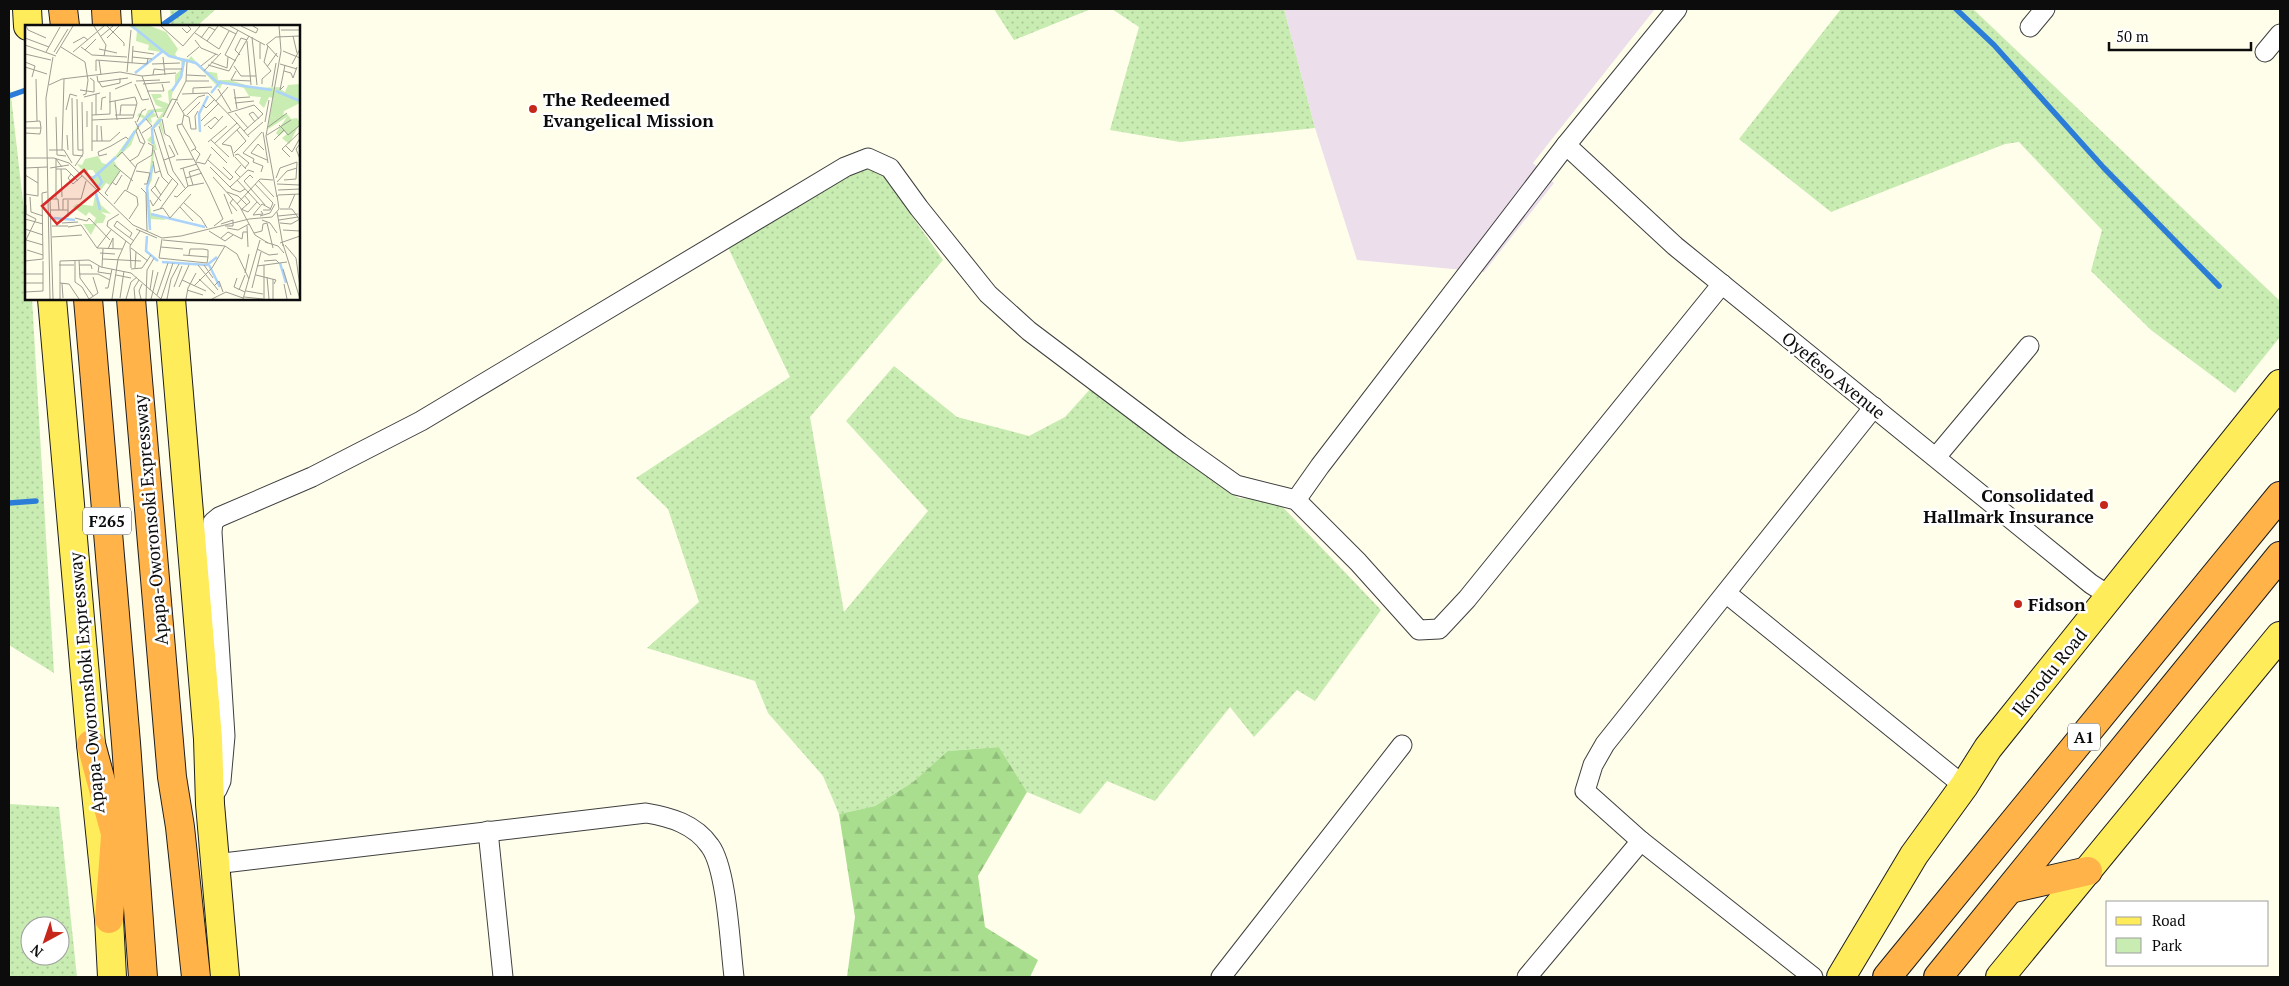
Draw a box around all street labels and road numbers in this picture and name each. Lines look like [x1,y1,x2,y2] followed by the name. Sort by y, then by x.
[1777,326,1891,424] street label: Oyefeso Avenue
[127,393,173,647] street label: Apapa-Oworonsoki Expressway
[83,508,131,534] road number: F265
[63,550,109,815] street label: Apapa-Oworonshoki Expressway
[2006,623,2092,721] street label: Ikorodu Road
[2068,724,2100,750] road number: A1

